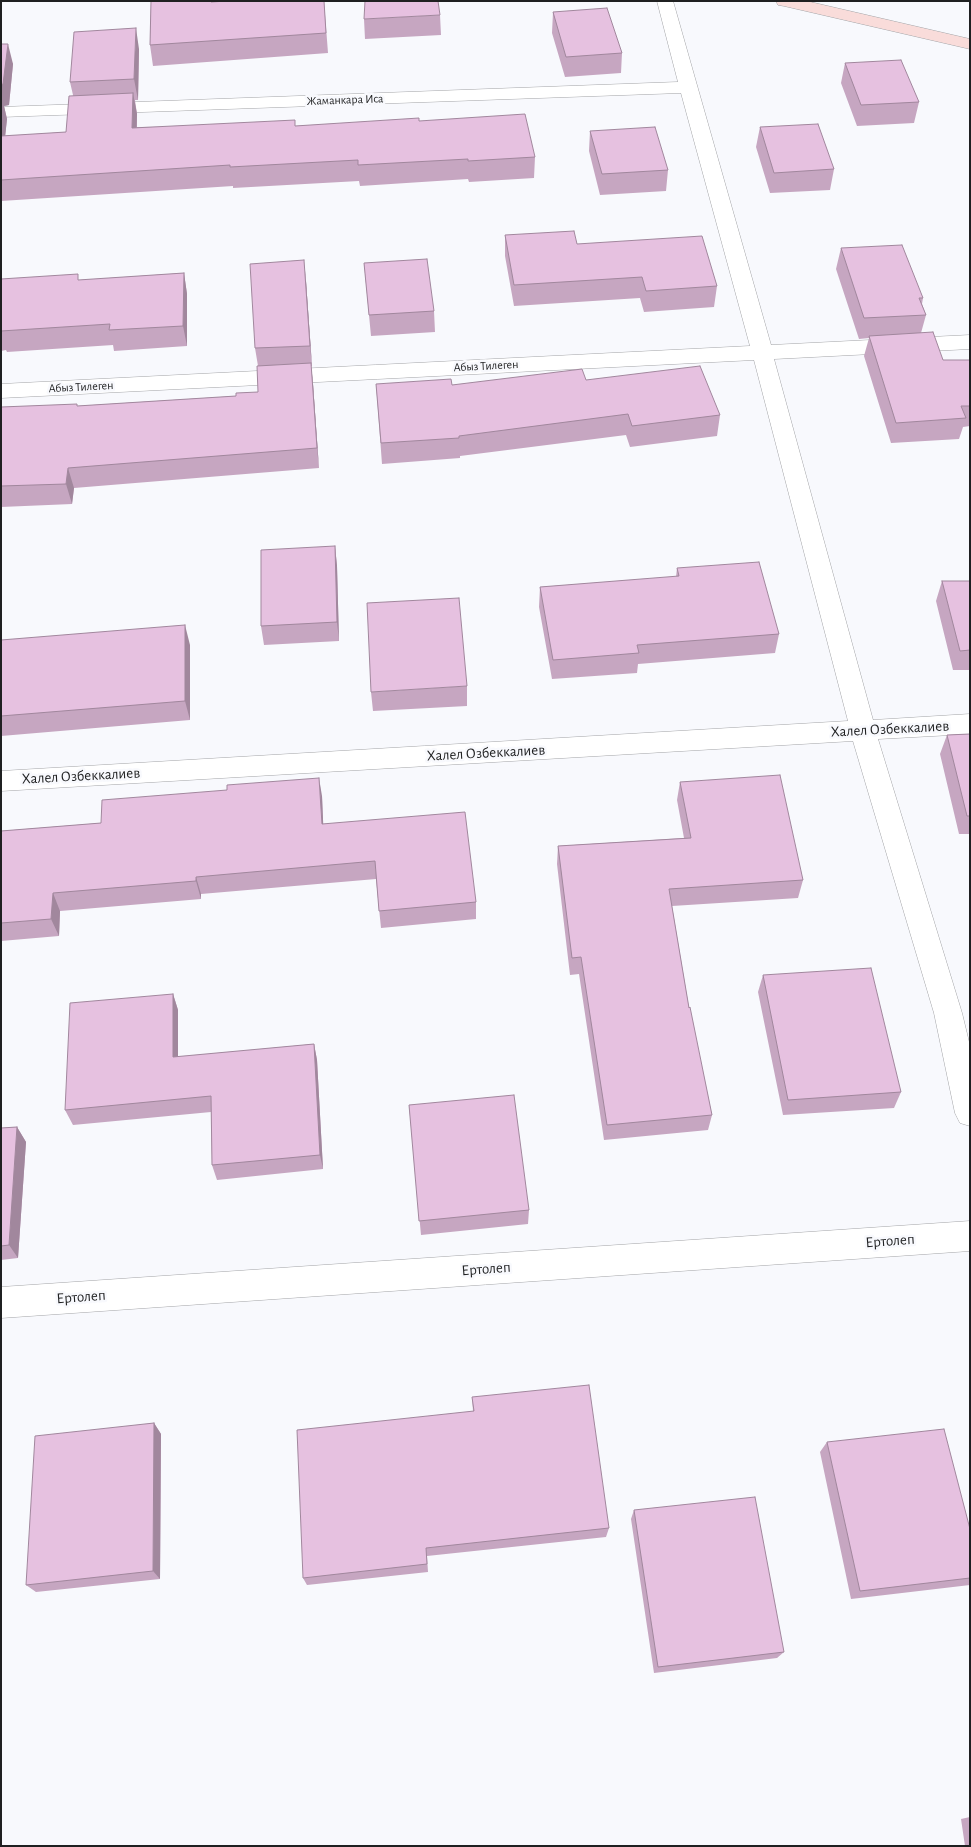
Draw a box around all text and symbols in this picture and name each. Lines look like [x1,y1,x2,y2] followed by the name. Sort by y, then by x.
[306,91,384,109] street label: Жаманкара Иса
[453,357,519,375] street label: Абыз Тилеген
[48,378,114,396] street label: Абыз Тилеген
[830,717,950,741] street label: Халел Озбеккалиев
[426,741,546,765] street label: Халел Озбеккалиев
[21,764,141,788] street label: Халел Озбеккалиев
[865,1230,915,1252] street label: Ертолеп
[461,1258,511,1280] street label: Ертолеп
[56,1286,106,1308] street label: Ертолеп

